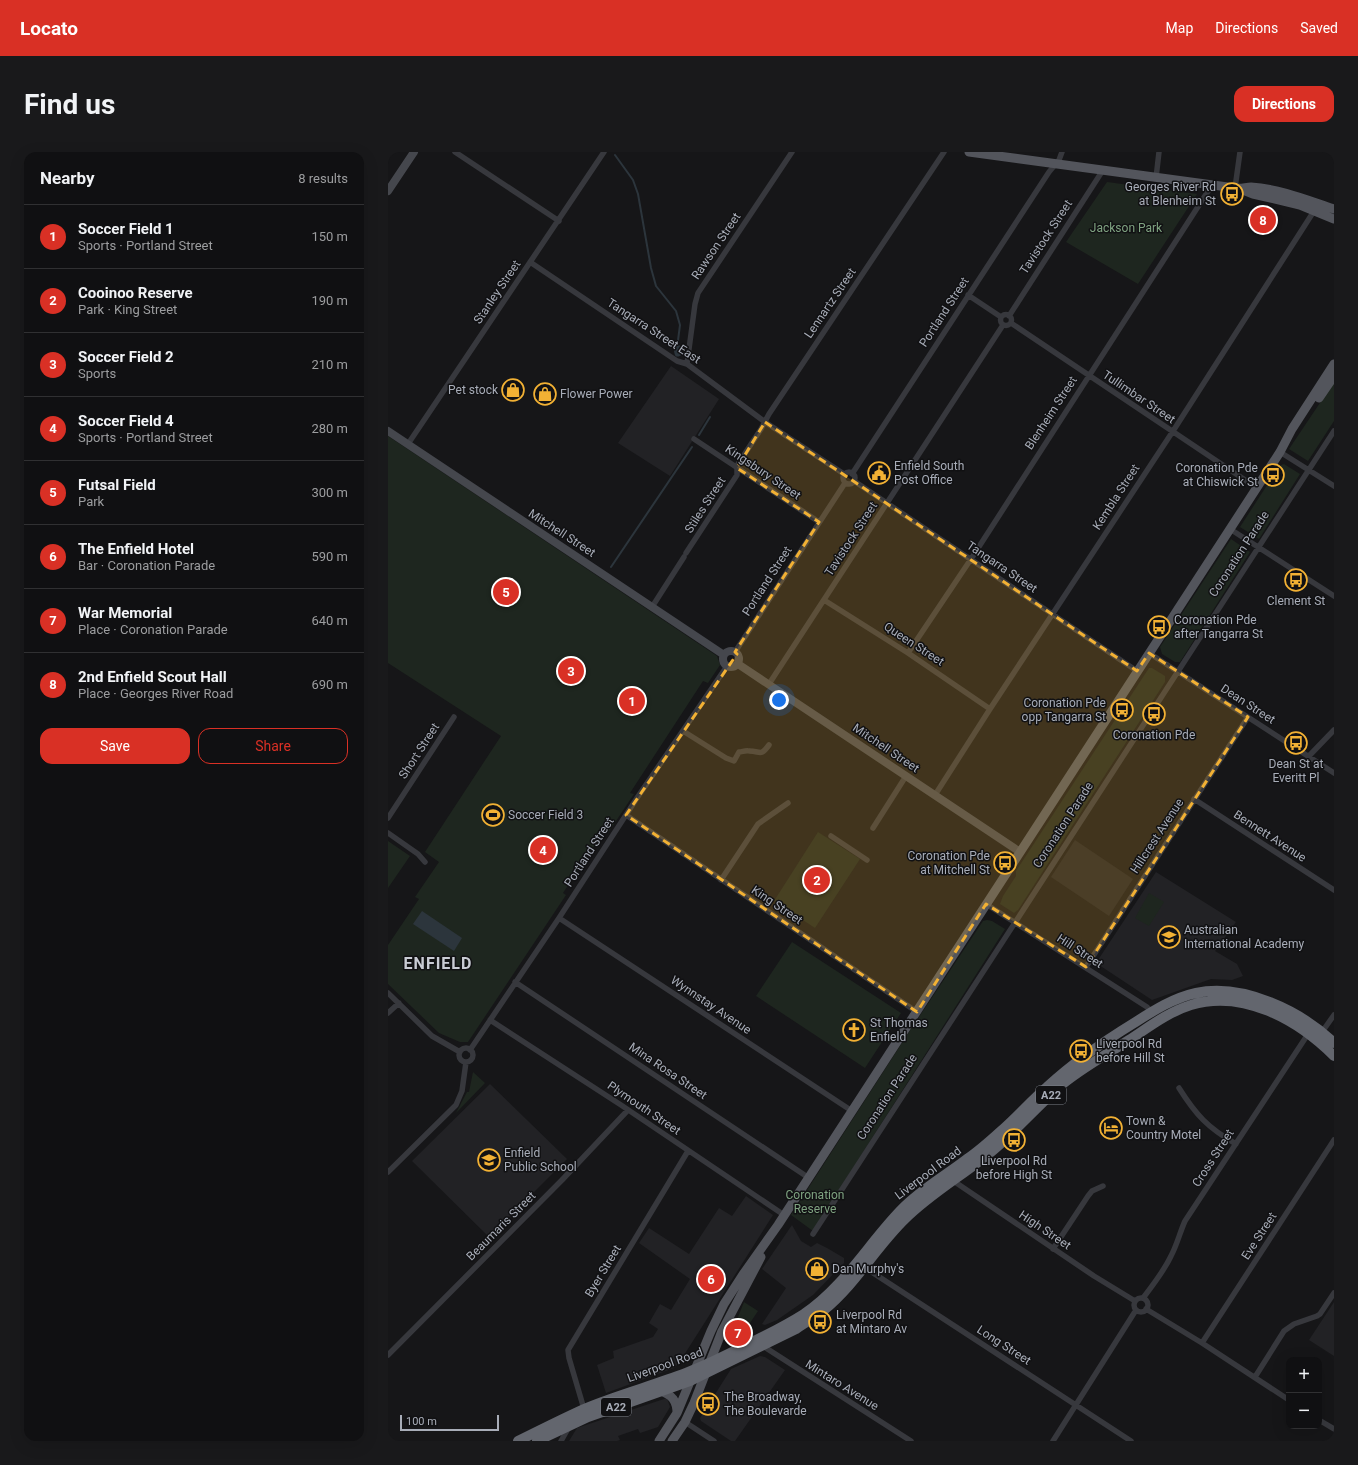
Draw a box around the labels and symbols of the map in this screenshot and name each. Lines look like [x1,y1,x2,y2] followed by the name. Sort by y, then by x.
[1125,180,1216,208] place label: Georges River Rd at Blenheim St
[1219,181,1245,207] bus stop icon: Georges River Rd at Blenheim St
[1017,197,1075,277] street label: Tavistock Street
[1250,205,1276,235] pin: 8
[689,210,743,282] street label: Rawson Street
[1090,221,1163,235] park label: Jackson Park
[471,257,523,326] street label: Stanley Street
[801,265,859,341] street label: Lennartz Street
[916,275,972,349] street label: Portland Street
[605,296,703,366] street label: Tangarra Street East
[1100,368,1178,426] street label: Tullimbar Street
[1022,374,1080,452] street label: Blenheim Street
[500,377,526,403] shop icon: Pet stock
[532,381,558,407] shop icon: Flower Power
[448,383,499,397] place label: Pet stock
[560,387,633,401] place label: Flower Power
[723,442,803,502] street label: Kingsbury Street
[894,459,964,487] place label: Enfield South Post Office
[866,460,892,486] public building icon: Enfield South Post Office
[1175,461,1258,489] place label: Coronation Pde at Chiswick St
[1090,462,1142,532] street label: Kembla Street
[1260,462,1286,488] bus stop icon: Coronation Pde at Chiswick St
[682,474,728,536] street label: Stiles Street
[822,499,880,579] street label: Tavistock Street
[526,506,598,560] street label: Mitchell Street
[1206,508,1272,600] street label: Coronation Parade
[964,538,1040,596] street label: Tangarra Street
[739,544,795,618] street label: Portland Street
[1283,567,1309,593] bus stop icon: Clement St
[493,577,519,607] pin: 5
[1267,594,1325,608] place label: Clement St
[1174,613,1263,641] place label: Coronation Pde after Tangarra St
[1146,614,1172,640] bus stop icon: Coronation Pde after Tangarra St
[881,619,947,669] street label: Queen Street
[558,656,584,686] pin: 3
[1218,681,1278,727] street label: Dean Street
[619,686,645,716] pin: 1
[769,690,789,710] your location
[1022,696,1106,724] place label: Coronation Pde opp Tangarra St
[1109,697,1135,723] bus stop icon: Coronation Pde opp Tangarra St
[1141,701,1167,727] bus stop icon: Coronation Pde
[396,720,442,781] street label: Short Street
[850,721,922,775] street label: Mitchell Street
[1113,728,1195,742] place label: Coronation Pde
[1283,730,1309,756] bus stop icon: Dean St at Everitt Pl
[1269,757,1323,785] place label: Dean St at Everitt Pl
[1030,779,1096,871] street label: Coronation Parade
[1128,796,1186,876] street label: Hillcrest Avenue
[480,802,506,828] sports icon: Soccer Field 3
[1231,807,1309,865] street label: Bennett Avenue
[508,808,583,822] place label: Soccer Field 3
[561,815,617,889] street label: Portland Street
[530,835,556,865] pin: 4
[907,849,990,877] place label: Coronation Pde at Mitchell St
[992,850,1018,876] bus stop icon: Coronation Pde at Mitchell St
[804,865,830,895] pin: 2
[749,883,805,927] street label: King Street
[1184,923,1304,951] place label: Australian International Academy
[1156,924,1182,950] school or university icon: Australian International Academy
[1054,931,1106,971] street label: Hill Street
[404,954,472,973] district label: ENFIELD
[668,973,754,1037] street label: Wynnstay Avenue
[870,1016,928,1044] place label: St Thomas Enfield
[841,1017,867,1043] church icon: St Thomas Enfield
[1096,1037,1165,1065] place label: Liverpool Rd before Hill St
[1068,1038,1094,1064] bus stop icon: Liverpool Rd before Hill St
[626,1040,710,1102] street label: Mina Rosa Street
[854,1051,920,1143] street label: Coronation Parade
[605,1078,683,1138] street label: Plymouth Street
[1036,1086,1066,1104] road number: A22
[1126,1114,1201,1142] place label: Town & Country Motel
[1098,1115,1124,1141] hotel icon: Town & Country Motel
[1001,1127,1027,1153] bus stop icon: Liverpool Rd before High St
[1189,1127,1237,1189] street label: Cross Street
[892,1144,964,1202] street label: Liverpool Road
[504,1146,577,1174] place label: Enfield Public School
[476,1147,502,1173] school or university icon: Enfield Public School
[976,1154,1052,1182] place label: Liverpool Rd before High St
[786,1188,844,1216] park label: Coronation Reserve
[464,1189,538,1263] street label: Beaumaris Street
[1016,1208,1074,1252] street label: High Street
[1239,1210,1279,1262] street label: Eve Street
[582,1242,624,1300] street label: Byer Street
[804,1256,830,1282] shop icon: Dan Murphy's
[832,1262,904,1276] place label: Dan Murphy's
[698,1264,724,1294] pin: 6
[836,1308,907,1336] place label: Liverpool Rd at Mintaro Av
[807,1309,833,1335] bus stop icon: Liverpool Rd at Mintaro Av
[725,1318,751,1348] pin: 7
[974,1322,1034,1368] street label: Long Street
[625,1345,705,1385] street label: Liverpool Road
[803,1357,881,1413] street label: Mintaro Avenue
[724,1390,807,1418] place label: The Broadway, The Boulevarde
[695,1391,721,1417] bus stop icon: The Broadway, The Boulevarde
[601,1398,631,1416] road number: A22
[400,1413,499,1432] scale bar

